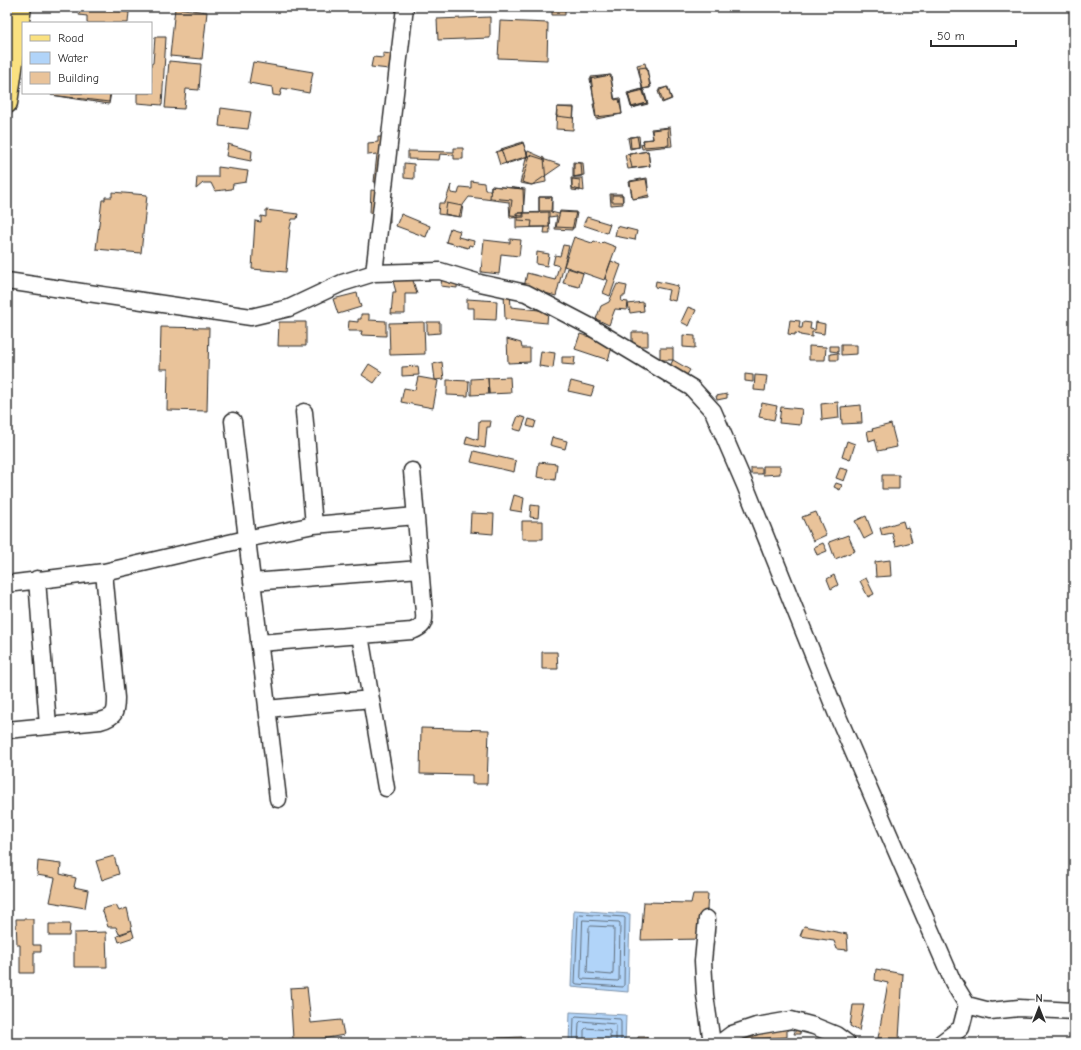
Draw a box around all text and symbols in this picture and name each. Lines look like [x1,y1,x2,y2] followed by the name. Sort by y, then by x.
[22,22,152,94] legend
[931,22,1016,48] scale bar
[937,29,965,43] text: 50 m
[58,31,84,45] text: Road
[58,51,88,65] text: Water
[58,71,99,85] text: Building
[1019,988,1059,1028] north arrow
[1035,992,1043,1005] text: N

